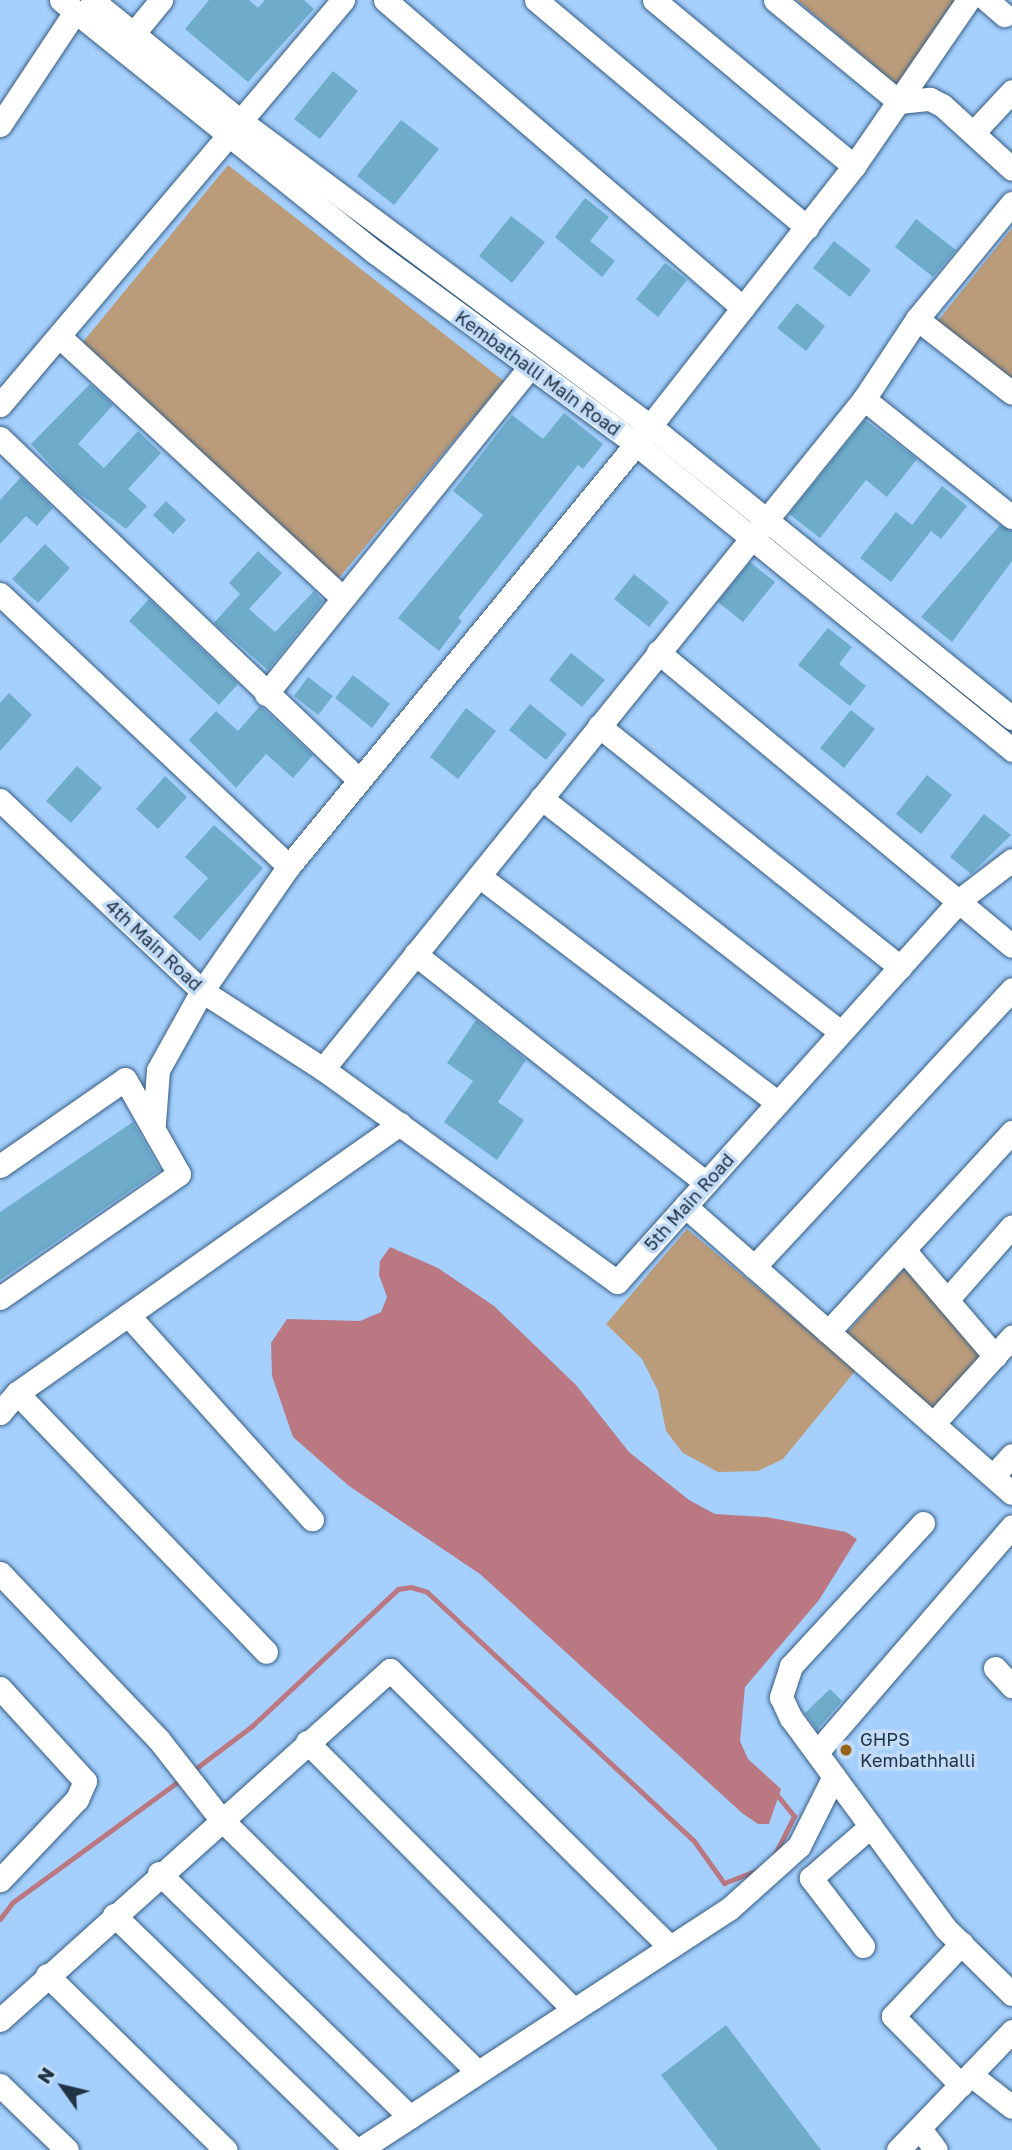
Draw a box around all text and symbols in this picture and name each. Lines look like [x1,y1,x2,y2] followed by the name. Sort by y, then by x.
[451,306,625,440] street label: Kembathalli Main Road
[101,895,207,995] street label: 4th Main Road
[640,1149,738,1255] street label: 5th Main Road
[860,1729,975,1772] place label: GHPS Kembathhalli
[838,1742,854,1758] marker: GHPS Kembathhalli
[28,2052,98,2122] north arrow
[32,2063,59,2087] text: N

